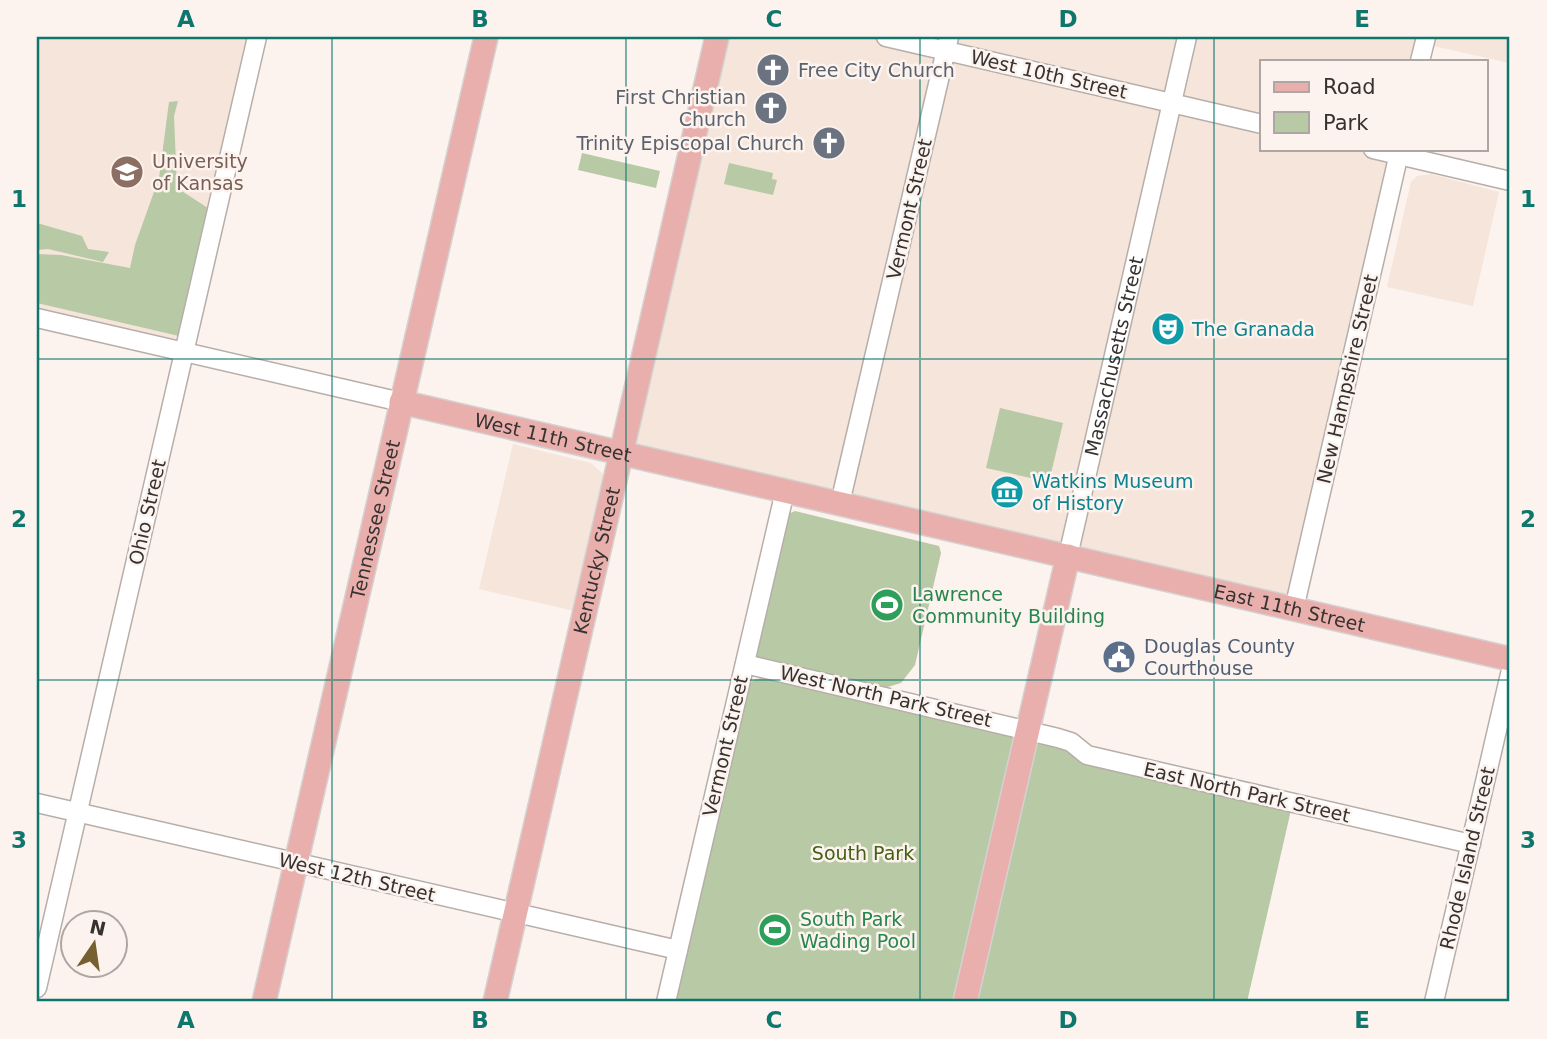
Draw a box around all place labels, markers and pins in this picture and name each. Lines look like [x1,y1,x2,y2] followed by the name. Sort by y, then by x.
[754,51,792,89] church icon: Free City Church
[798,59,955,81] place label: Free City Church
[615,86,746,130] place label: First Christian Church
[752,89,790,127] church icon: First Christian Church
[810,124,848,162] church icon: Trinity Episcopal Church
[575,132,804,154] place label: Trinity Episcopal Church
[152,150,248,194] place label: University of Kansas
[108,153,146,191] school or university icon: University of Kansas
[1149,310,1187,348] theatre icon: The Granada
[1191,318,1315,340] place label: The Granada
[1032,470,1194,514] place label: Watkins Museum of History
[988,473,1026,511] museum icon: Watkins Museum of History
[912,583,1105,627] place label: Lawrence Community Building
[868,586,906,624] sports icon: Lawrence Community Building
[1144,635,1295,679] place label: Douglas County Courthouse
[1100,638,1138,676] public building icon: Douglas County Courthouse
[800,908,916,952] place label: South Park Wading Pool
[756,911,794,949] sports icon: South Park Wading Pool

